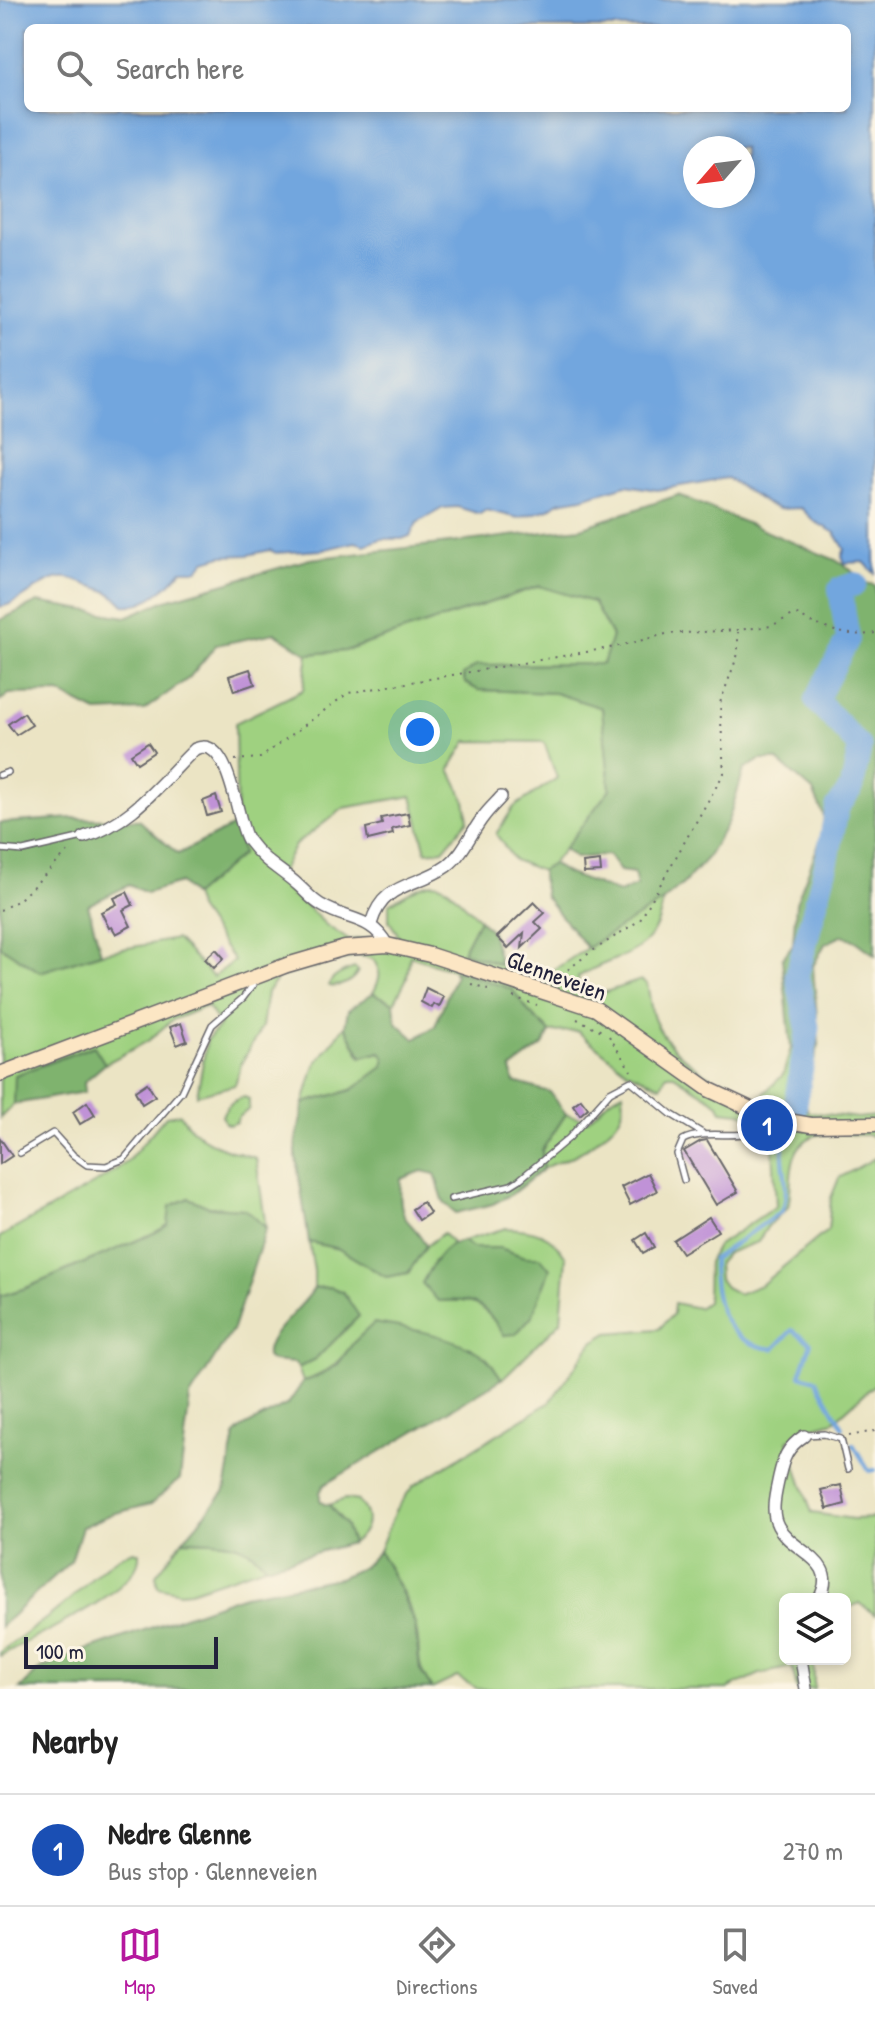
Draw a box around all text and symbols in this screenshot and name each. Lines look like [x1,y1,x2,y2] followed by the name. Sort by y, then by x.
[24,24,851,112] search box
[52,46,96,90] icon: search
[116,48,244,88] text: Search here
[683,136,755,208] north arrow
[400,712,440,752] your location
[503,942,611,1008] street label: Glenneveien
[741,1095,793,1155] pin: 1
[779,1593,851,1665] map controls
[779,1593,851,1665] button: layers
[24,1633,218,1669] scale bar
[36,1636,84,1666] text: 100 m
[32,1718,118,1764] text: Nearby
[108,1813,251,1853] text: Nedre Glenne
[53,1833,63,1868] text: 1
[783,1833,843,1868] text: 270 m
[108,1853,318,1888] text: Bus stop · Glenneveien
[118,1923,162,2001] tab: Map
[397,1923,478,2001] tab: Directions
[713,1923,757,2001] tab: Saved

